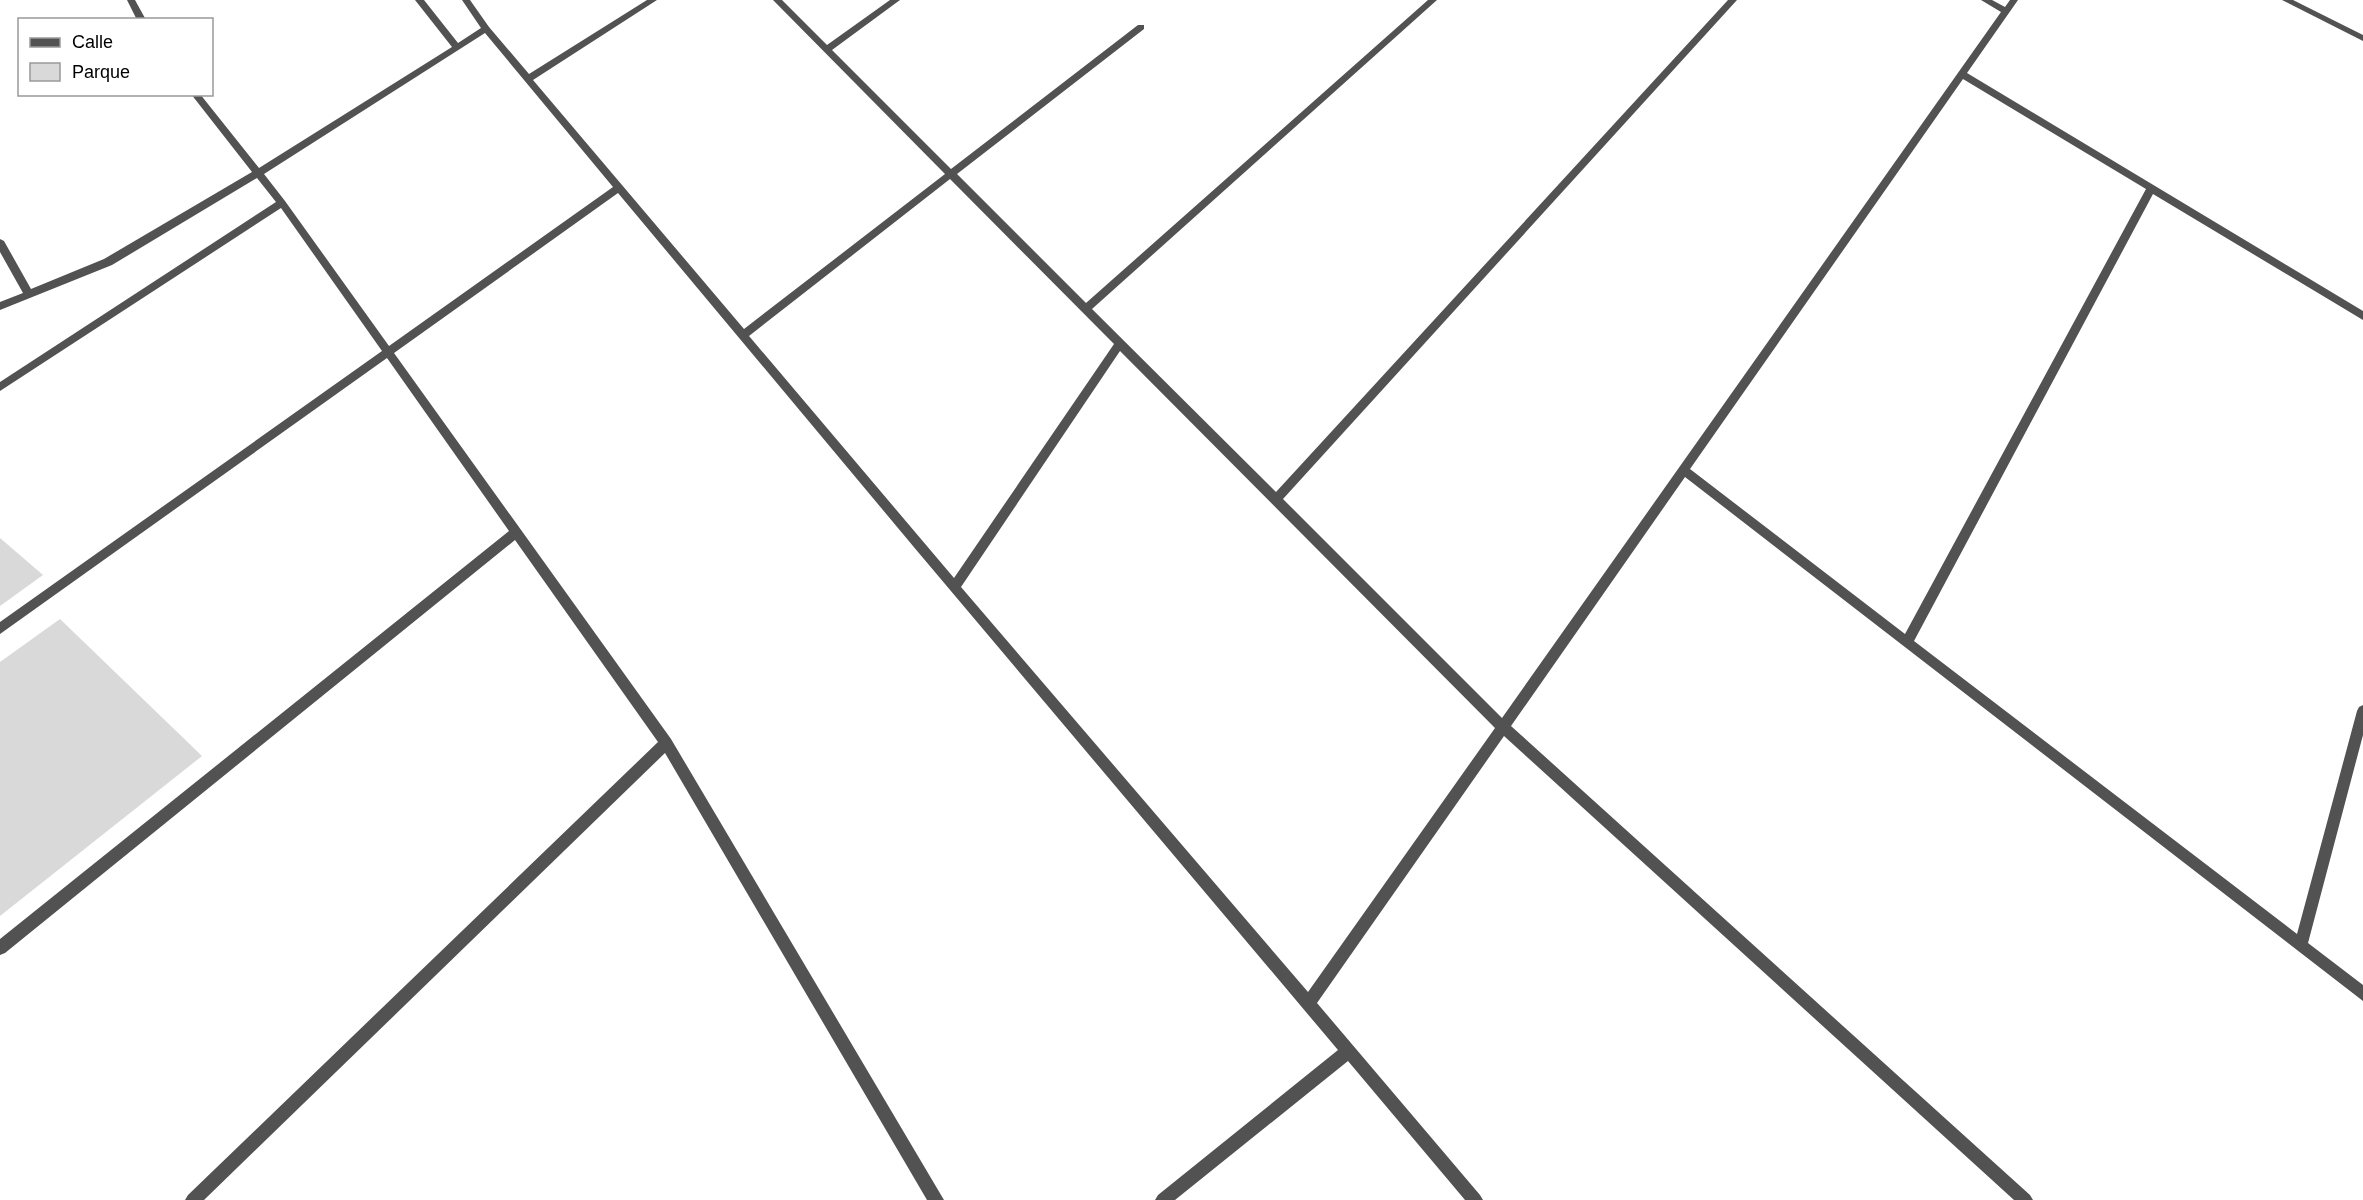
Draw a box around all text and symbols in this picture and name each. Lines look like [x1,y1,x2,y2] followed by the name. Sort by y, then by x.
[18,18,213,96] legend
[72,32,113,52] text: Calle
[72,62,130,82] text: Parque

